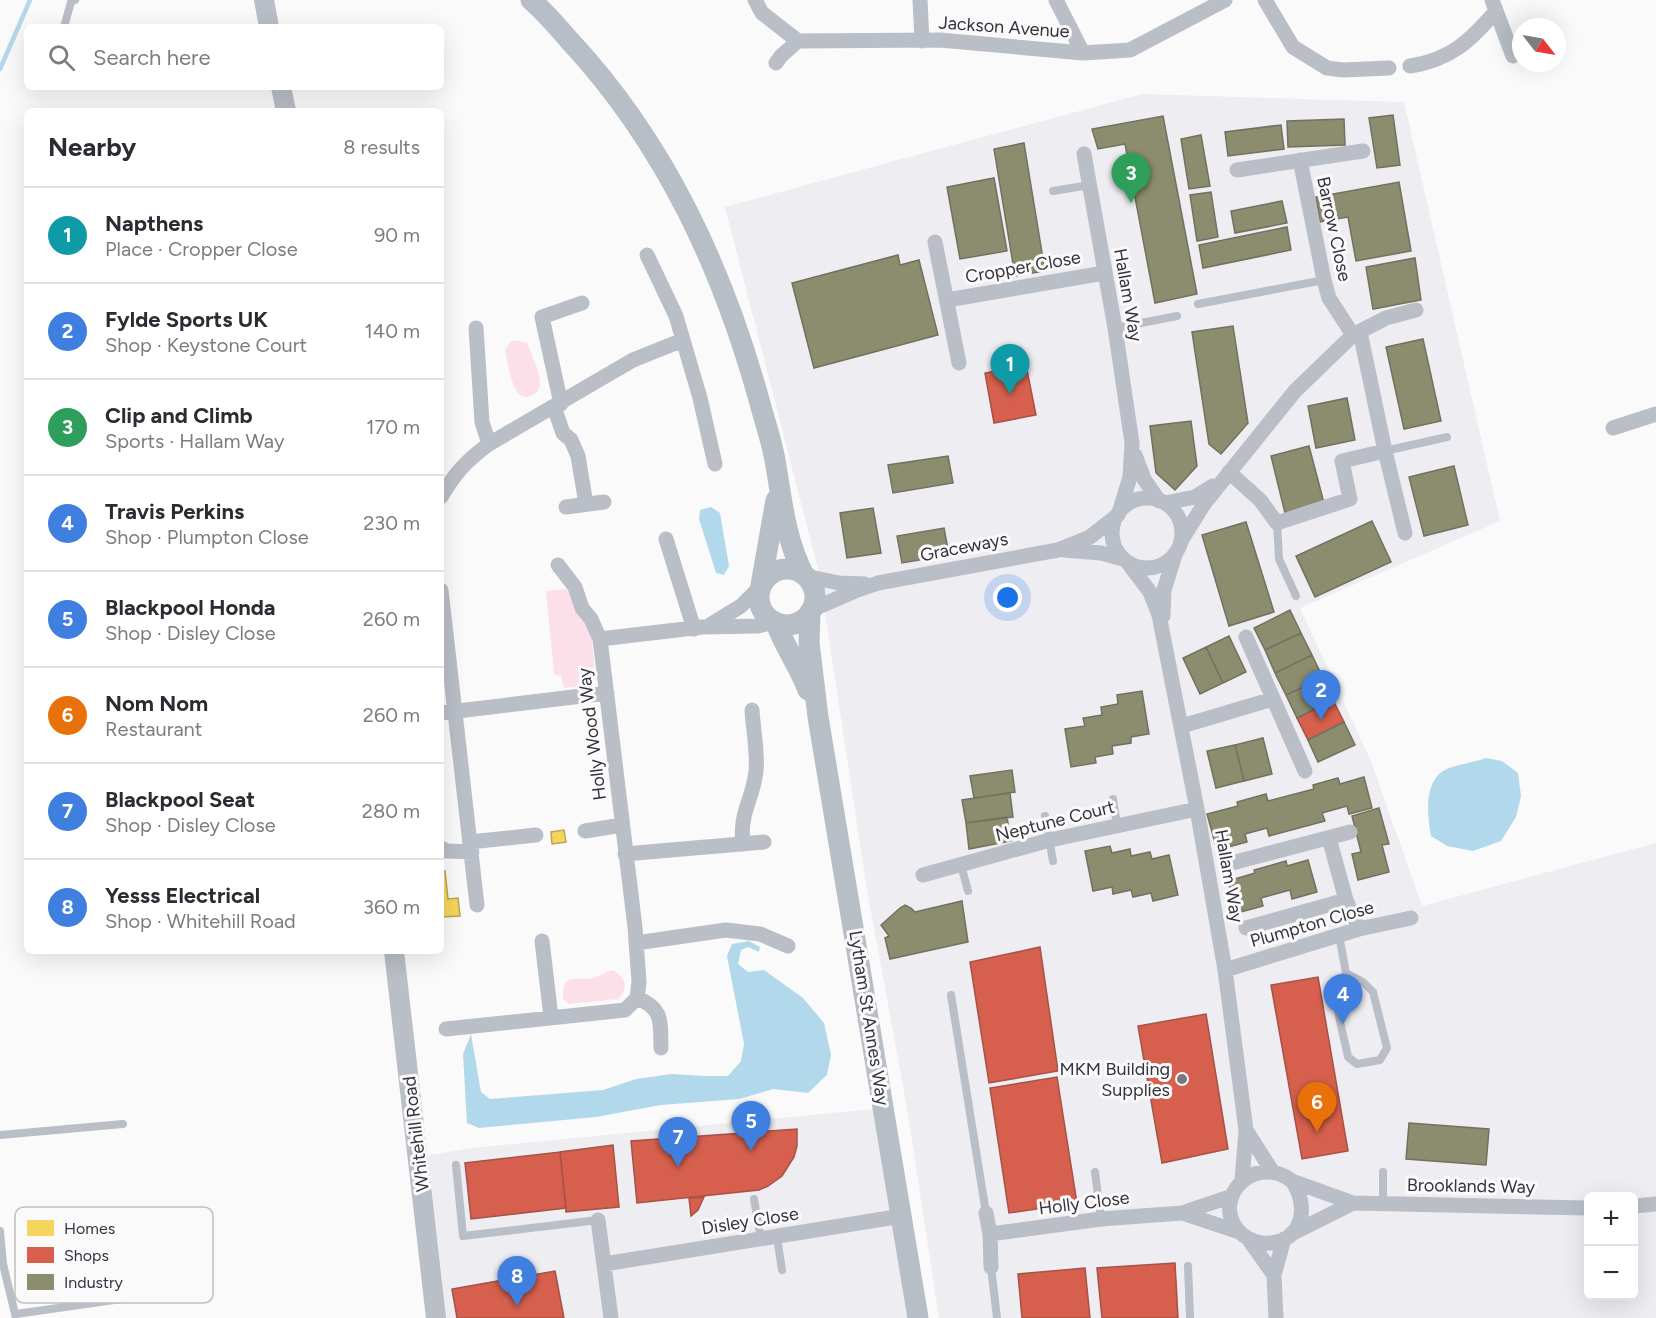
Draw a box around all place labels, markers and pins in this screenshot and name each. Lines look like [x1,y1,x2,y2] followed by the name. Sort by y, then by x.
[1112,154,1150,203] pin: 3
[990,344,1030,394] pin: 1
[1302,670,1340,720] pin: 2
[1324,974,1362,1024] pin: 4
[1060,1058,1170,1101] place label: MKM Building Supplies
[1175,1072,1189,1086] marker: MKM Building Supplies
[1298,1082,1336,1132] pin: 6
[732,1102,771,1151] pin: 5
[658,1118,698,1167] pin: 7
[498,1256,536,1306] pin: 8

